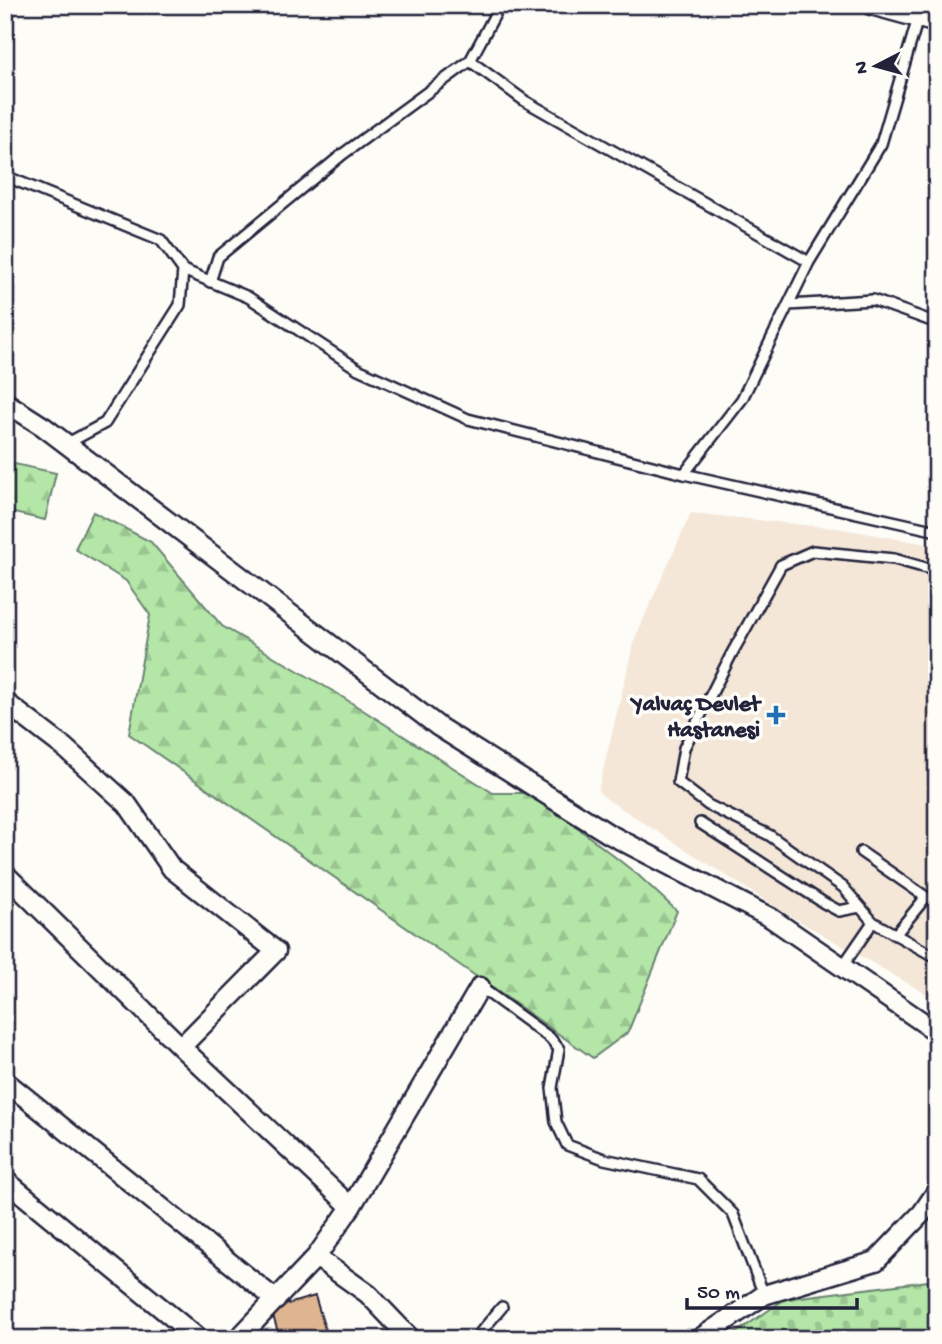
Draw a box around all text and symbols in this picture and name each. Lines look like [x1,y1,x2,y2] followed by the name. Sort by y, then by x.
[841,32,911,102] north arrow
[850,60,875,75] text: N
[629,692,763,745] place label: Yalvaç Devlet Hastanesi
[766,705,786,725] marker: Yalvaç Devlet Hastanesi
[687,1267,856,1311] scale bar
[697,1282,740,1307] text: 50 m

